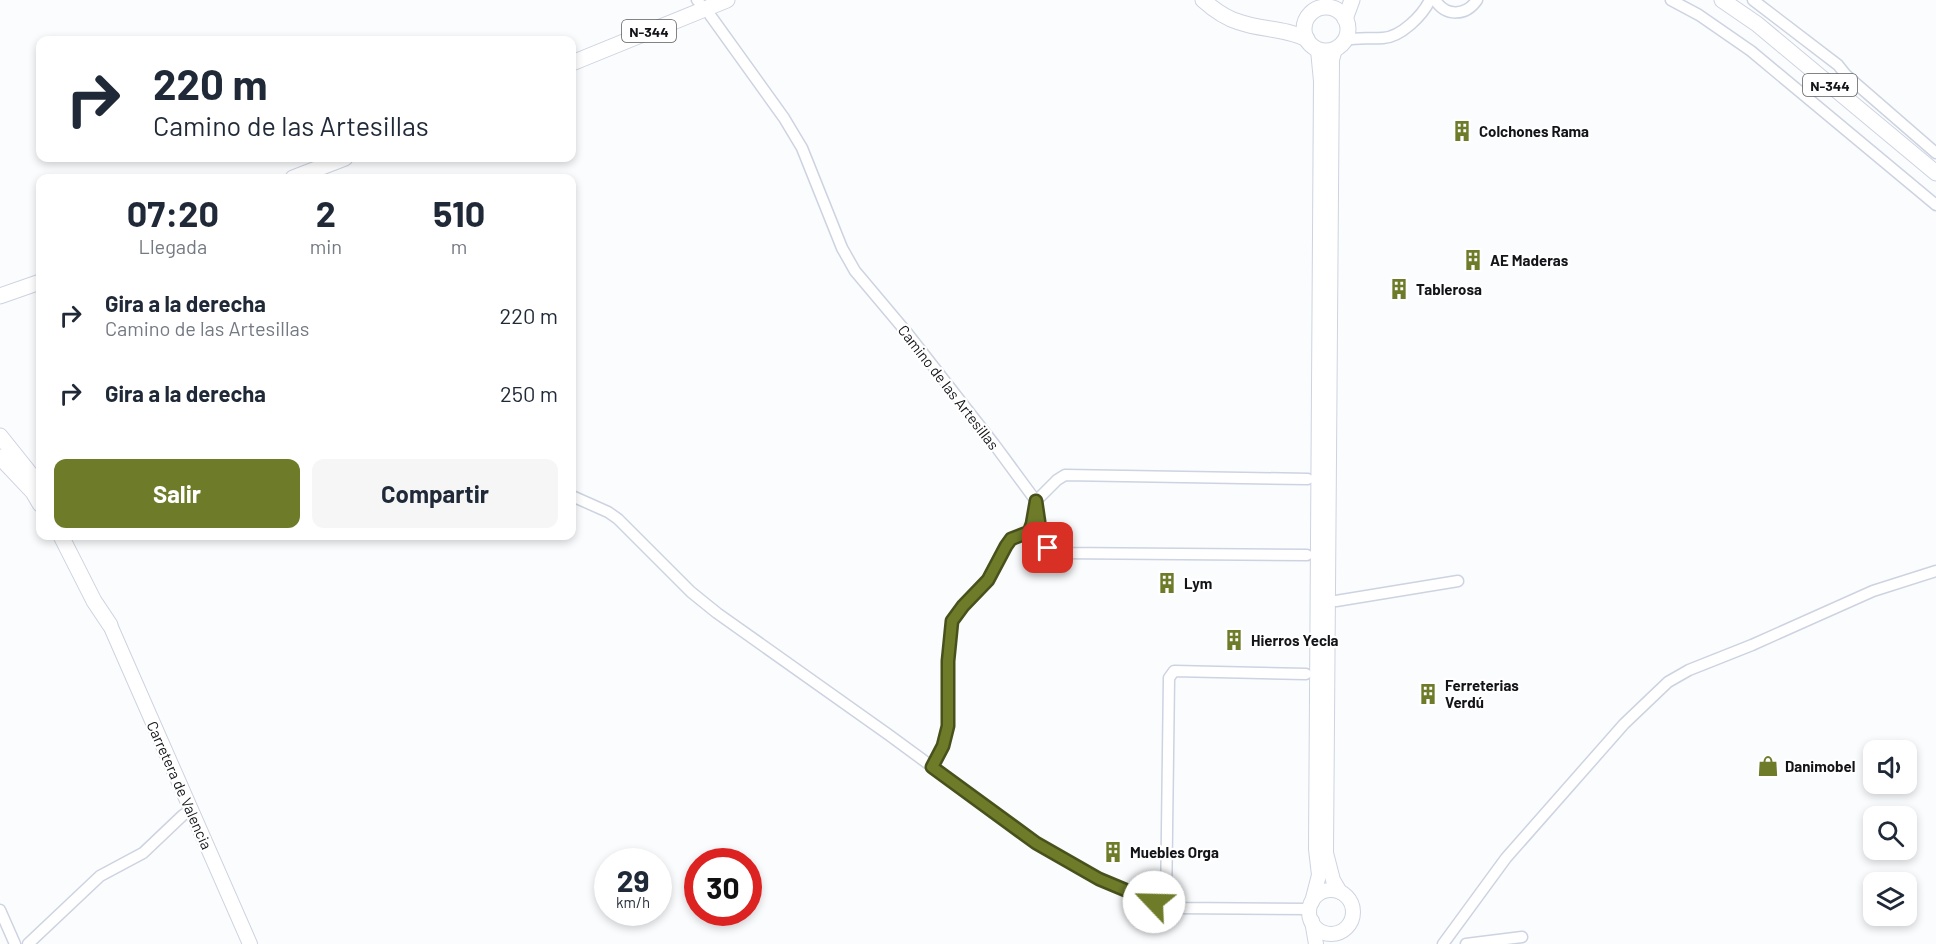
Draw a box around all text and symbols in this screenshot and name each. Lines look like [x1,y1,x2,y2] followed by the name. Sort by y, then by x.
[622,20,676,42] road number: N-344
[153,58,267,108] text: 220 m
[54,60,132,138] icon: right
[1803,74,1857,96] road number: N-344
[153,109,429,141] text: Camino de las Artesillas
[1450,119,1474,143] building icon: Colchones Rama
[1479,122,1589,140] place label: Colchones Rama
[127,191,219,234] text: 07:20
[316,191,336,234] text: 2
[433,191,485,234] text: 510
[139,234,207,258] text: Llegada
[310,234,342,258] text: min
[451,234,467,258] text: m
[1461,248,1485,272] building icon: AE Maderas
[1490,251,1569,269] place label: AE Maderas
[1387,277,1411,301] building icon: Tablerosa
[1416,280,1482,298] place label: Tablerosa
[105,290,266,316] text: Gira a la derecha
[54,299,87,332] icon: right
[499,302,558,328] text: 220 m
[105,316,309,340] text: Camino de las Artesillas
[895,321,1003,453] street label: Camino de las Artesillas
[54,377,87,410] icon: right
[105,380,266,406] text: Gira a la derecha
[500,380,558,406] text: 250 m
[54,459,300,528] button: Salir
[312,459,558,528] button: Compartir
[1022,522,1073,573] pin
[1031,531,1064,564] icon: arrive
[1155,571,1179,595] building icon: Lym
[1184,574,1212,592] place label: Lym
[1222,628,1246,652] building icon: Hierros Yecla
[1251,631,1339,649] place label: Hierros Yecla
[1445,676,1519,711] place label: Ferreterias Verdú
[1416,682,1440,706] building icon: Ferreterias Verdú
[144,718,216,852] street label: Carretera de Valencia
[1863,740,1917,926] map controls
[1863,740,1917,794] button: sound
[1756,754,1780,778] shop icon: Danimobel
[1785,757,1855,775] place label: Danimobel
[1863,806,1917,860] button: search
[1101,840,1125,864] building icon: Muebles Orga
[1130,843,1219,861] place label: Muebles Orga
[684,848,762,926] speed limit sign: 30
[617,862,649,898] text: 29
[1122,870,1186,934] position arrow
[1863,872,1917,926] button: layers
[616,893,650,911] text: km/h

